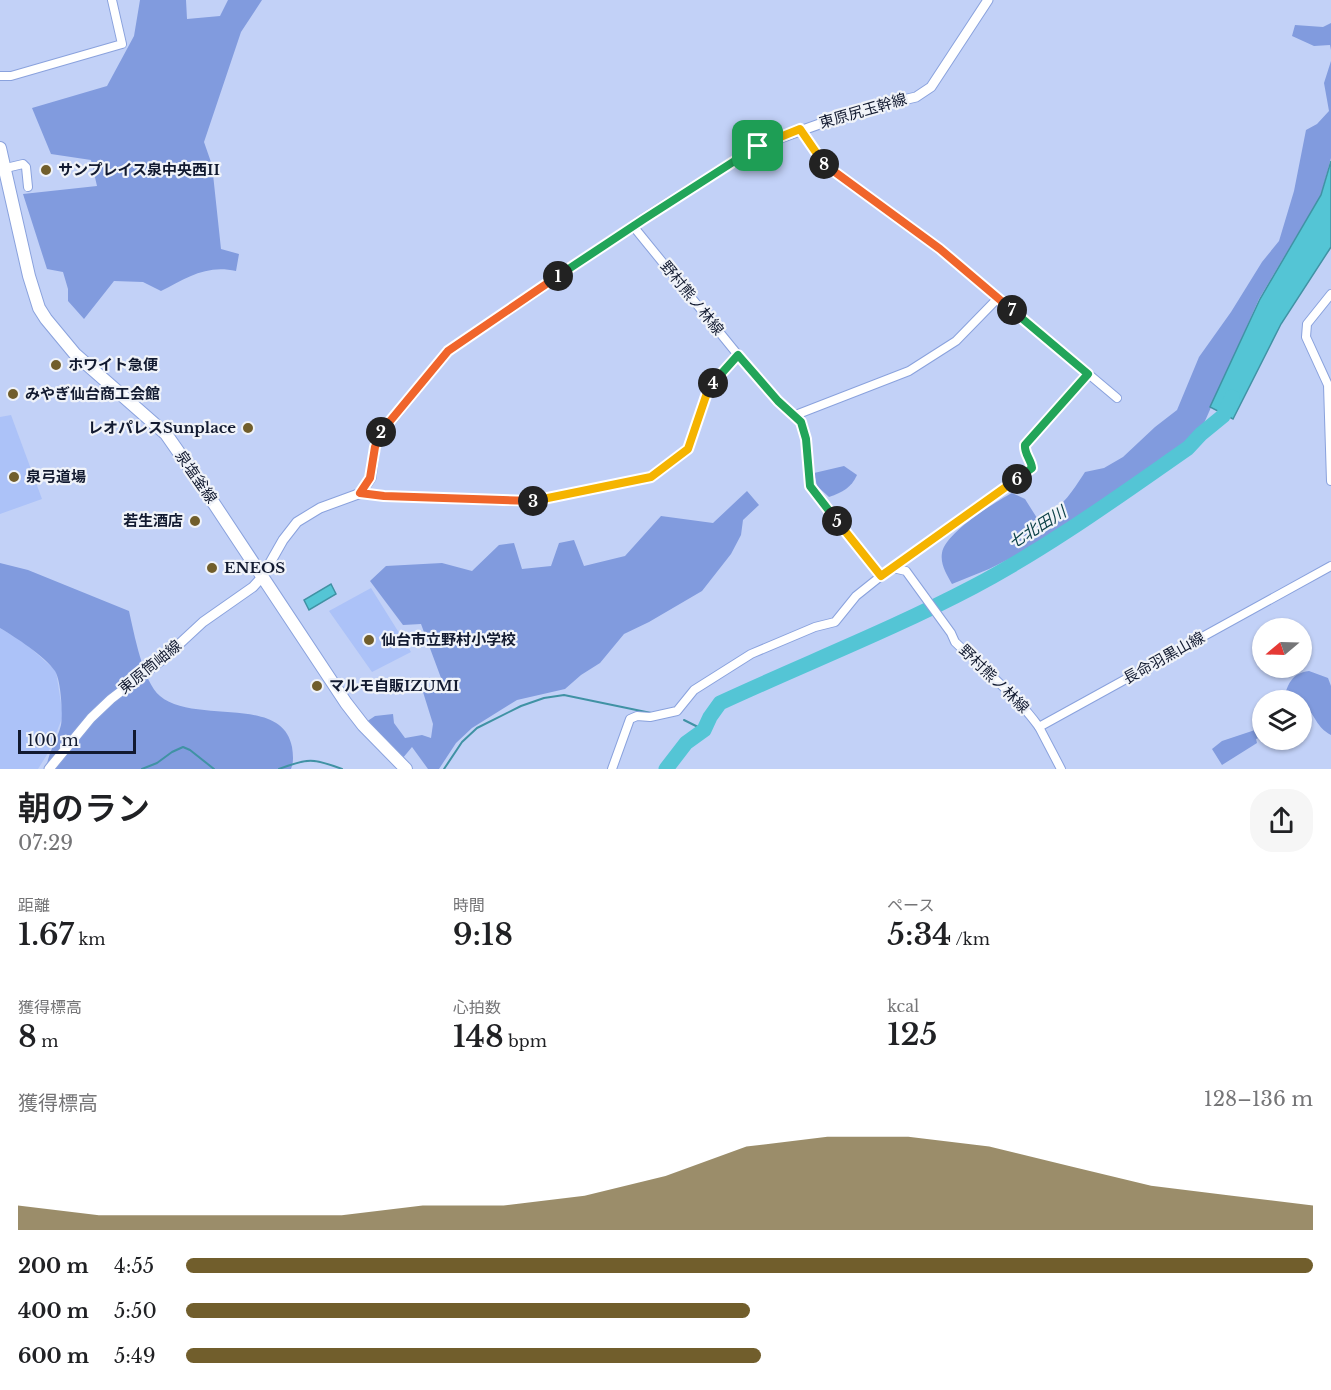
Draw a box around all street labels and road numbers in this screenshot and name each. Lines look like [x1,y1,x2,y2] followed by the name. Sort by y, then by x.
[817,89,909,132] street label: 東原尻玉幹線
[657,257,728,339] street label: 野村熊ノ林線
[171,447,221,507] street label: 泉塩釜線
[1120,627,1208,688] street label: 長命羽黒山線
[115,636,185,698] street label: 東原筒岫線
[955,641,1033,717] street label: 野村熊ノ林線

